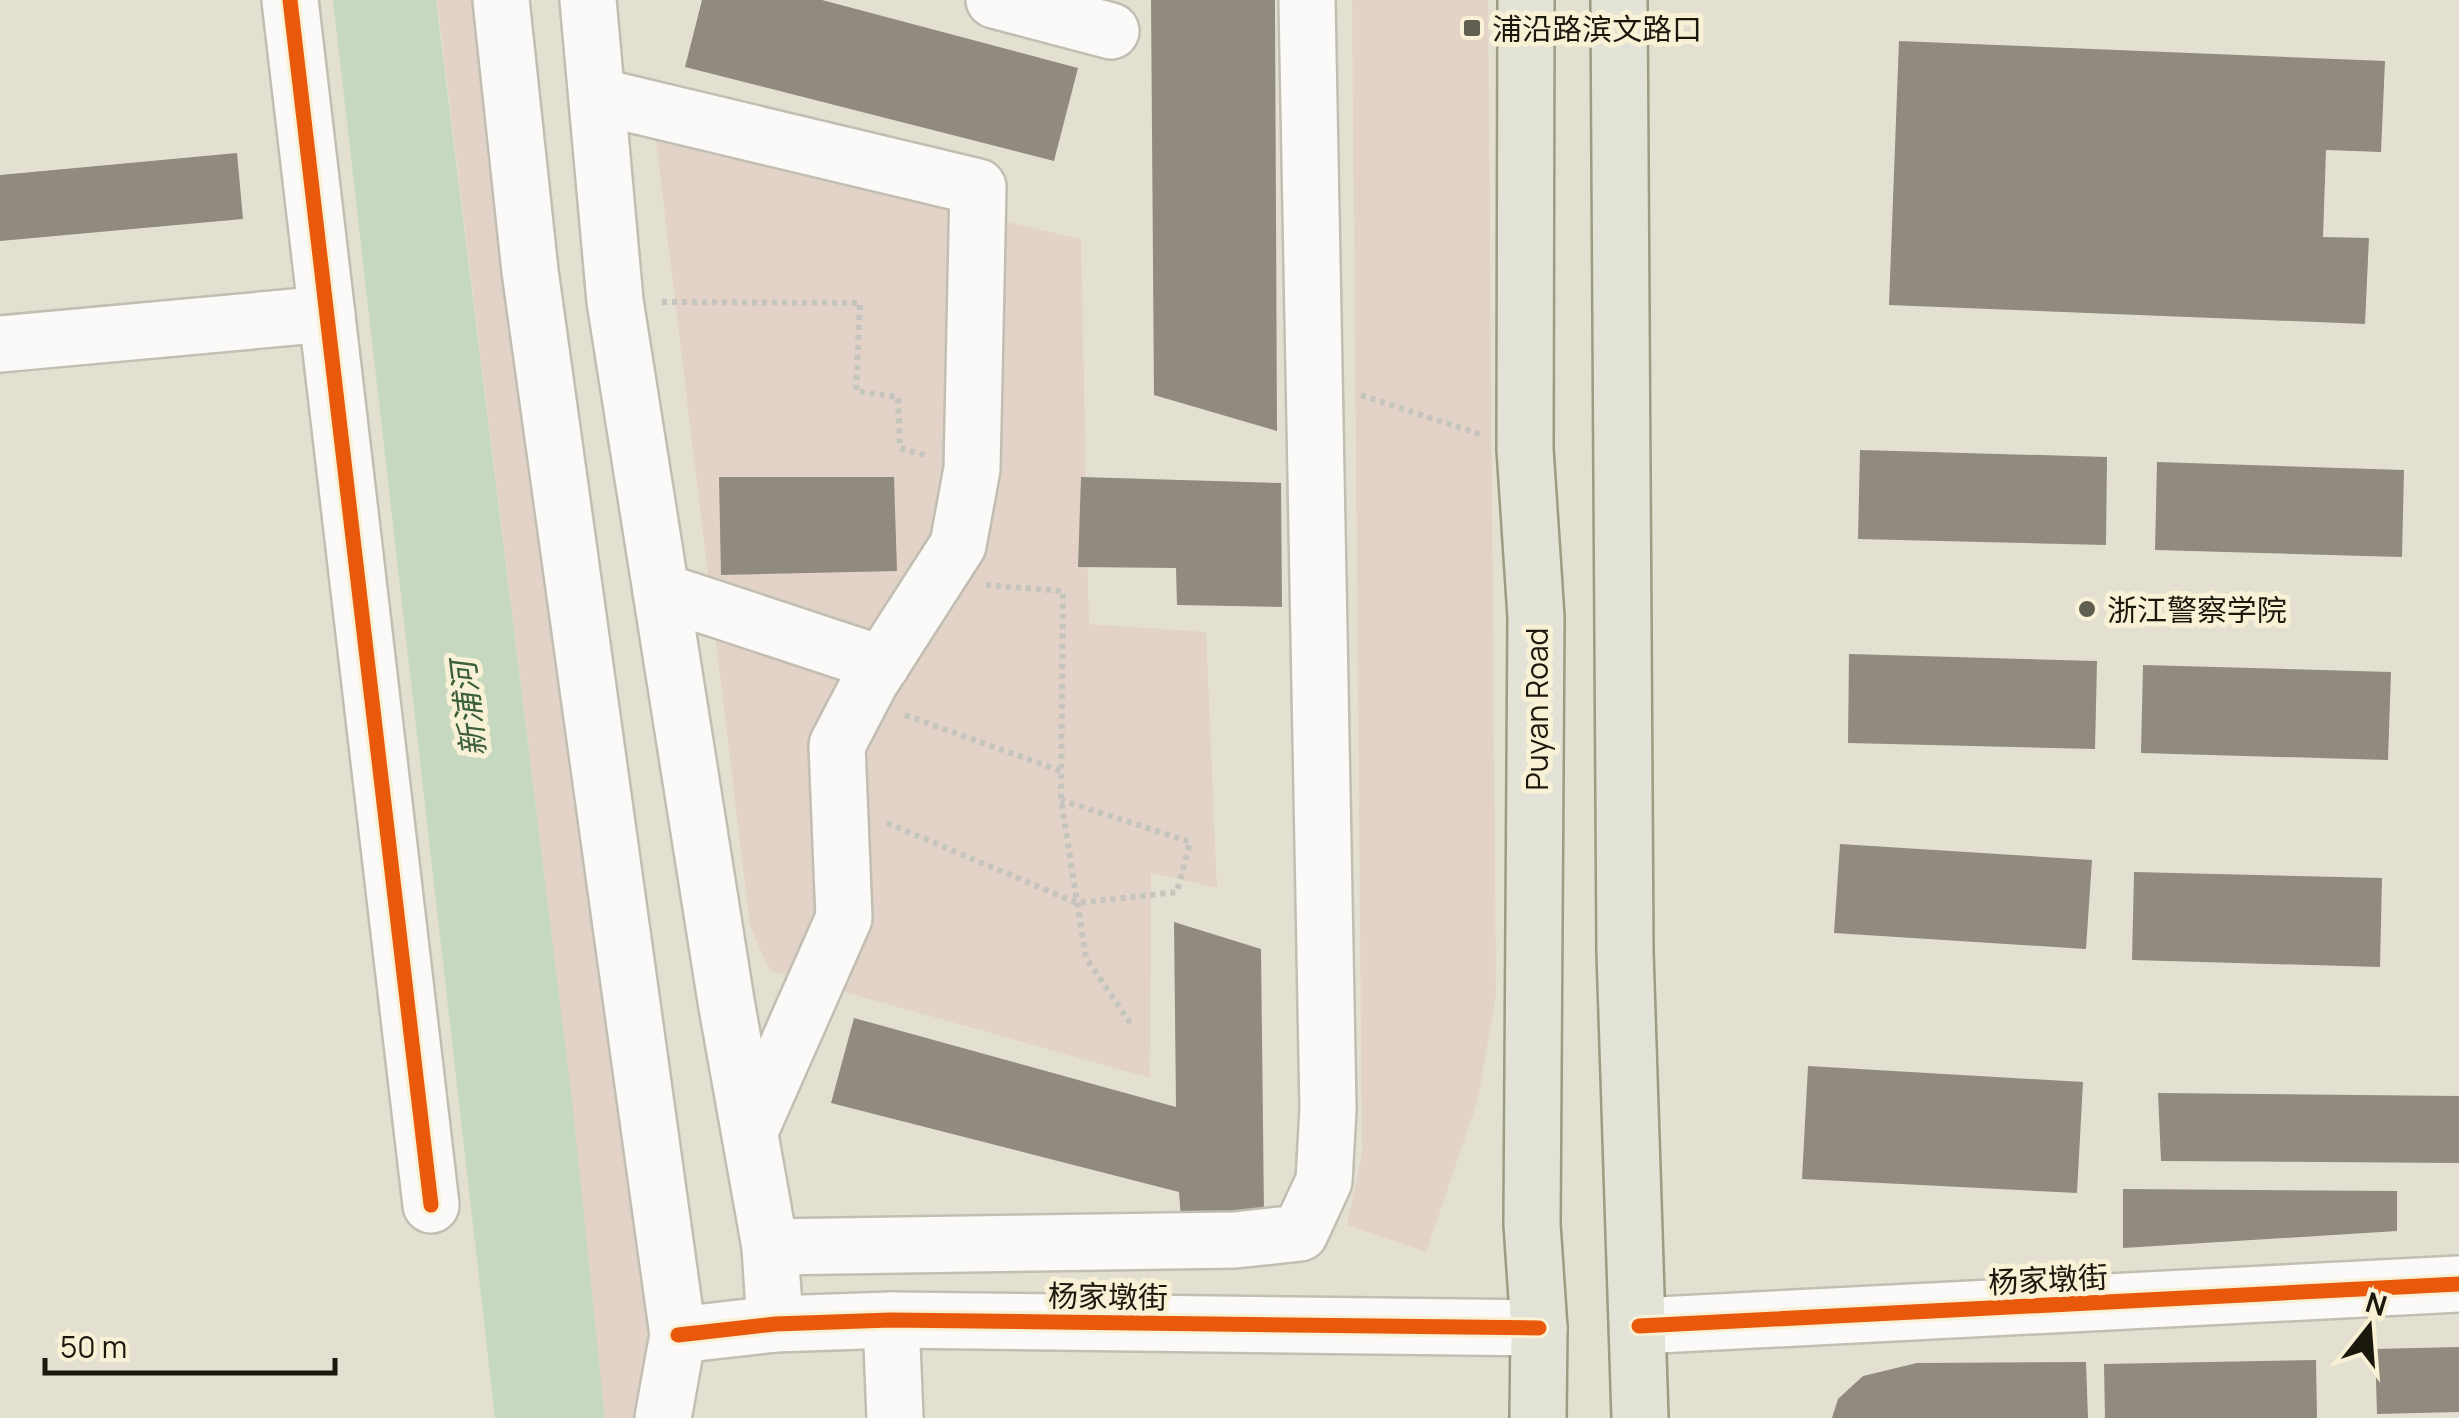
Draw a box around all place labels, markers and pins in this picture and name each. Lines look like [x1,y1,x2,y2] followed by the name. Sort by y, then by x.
[1492,8,1702,49] place label: 浦沿路滨文路口
[1461,17,1483,39] marker: 浦沿路滨文路口
[2107,589,2287,630] place label: 浙江警察学院
[2076,598,2098,620] marker: 浙江警察学院

